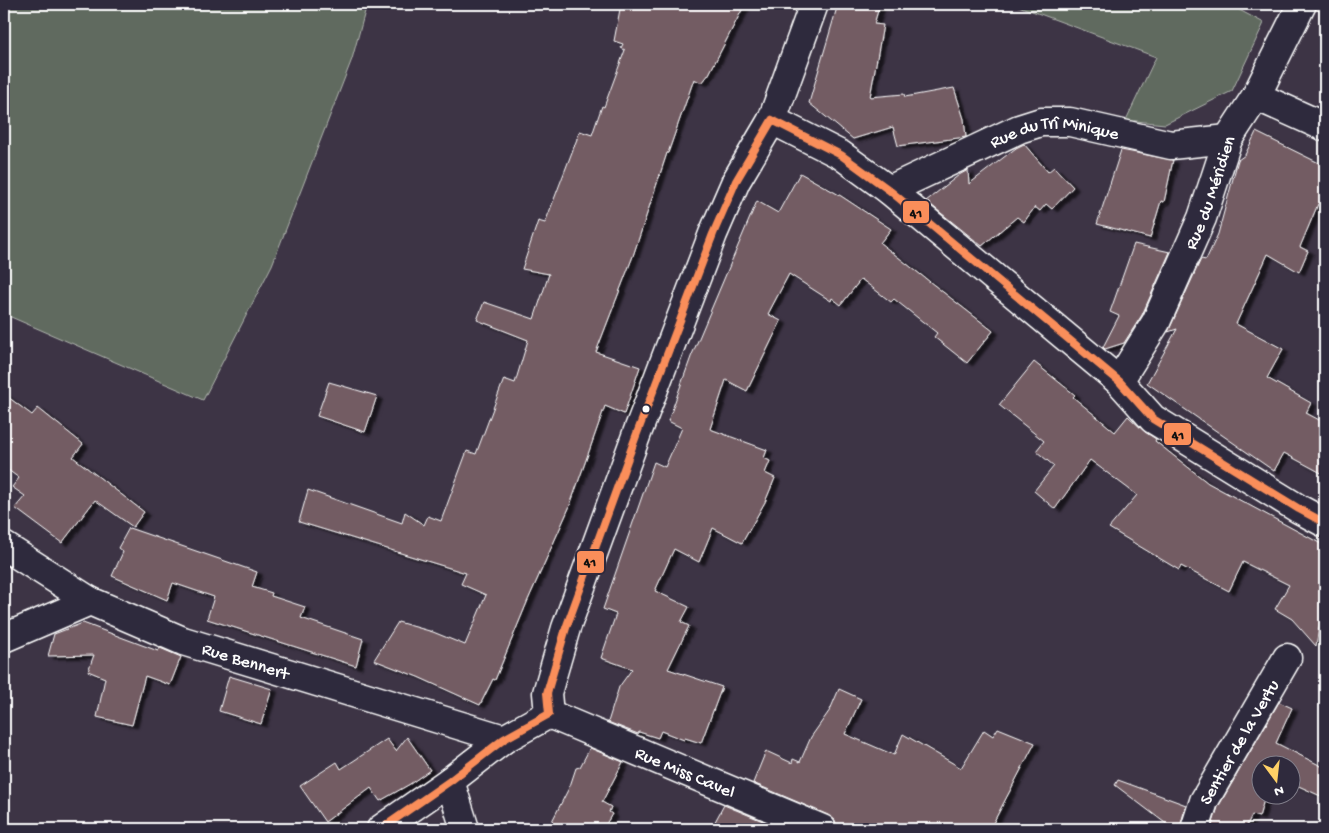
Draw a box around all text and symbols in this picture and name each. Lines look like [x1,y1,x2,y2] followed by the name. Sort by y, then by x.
[987,114,1121,154] street label: Rue du Trî Minique
[1181,133,1241,253] street label: Rue du Méridien
[902,200,930,224] line badge: 41
[909,206,922,223] text: 41
[641,404,651,414] unlabelled marker
[1163,422,1192,446] line badge: 41
[1171,428,1184,445] text: 41
[576,550,605,574] line badge: 41
[583,555,596,572] text: 41
[199,639,293,686] street label: Rue Bennert
[1196,676,1285,809] street label: Sentier de la Vertu
[631,743,738,804] street label: Rue Miss Cavel
[1252,756,1302,806] north arrow
[1272,781,1285,800] text: N

